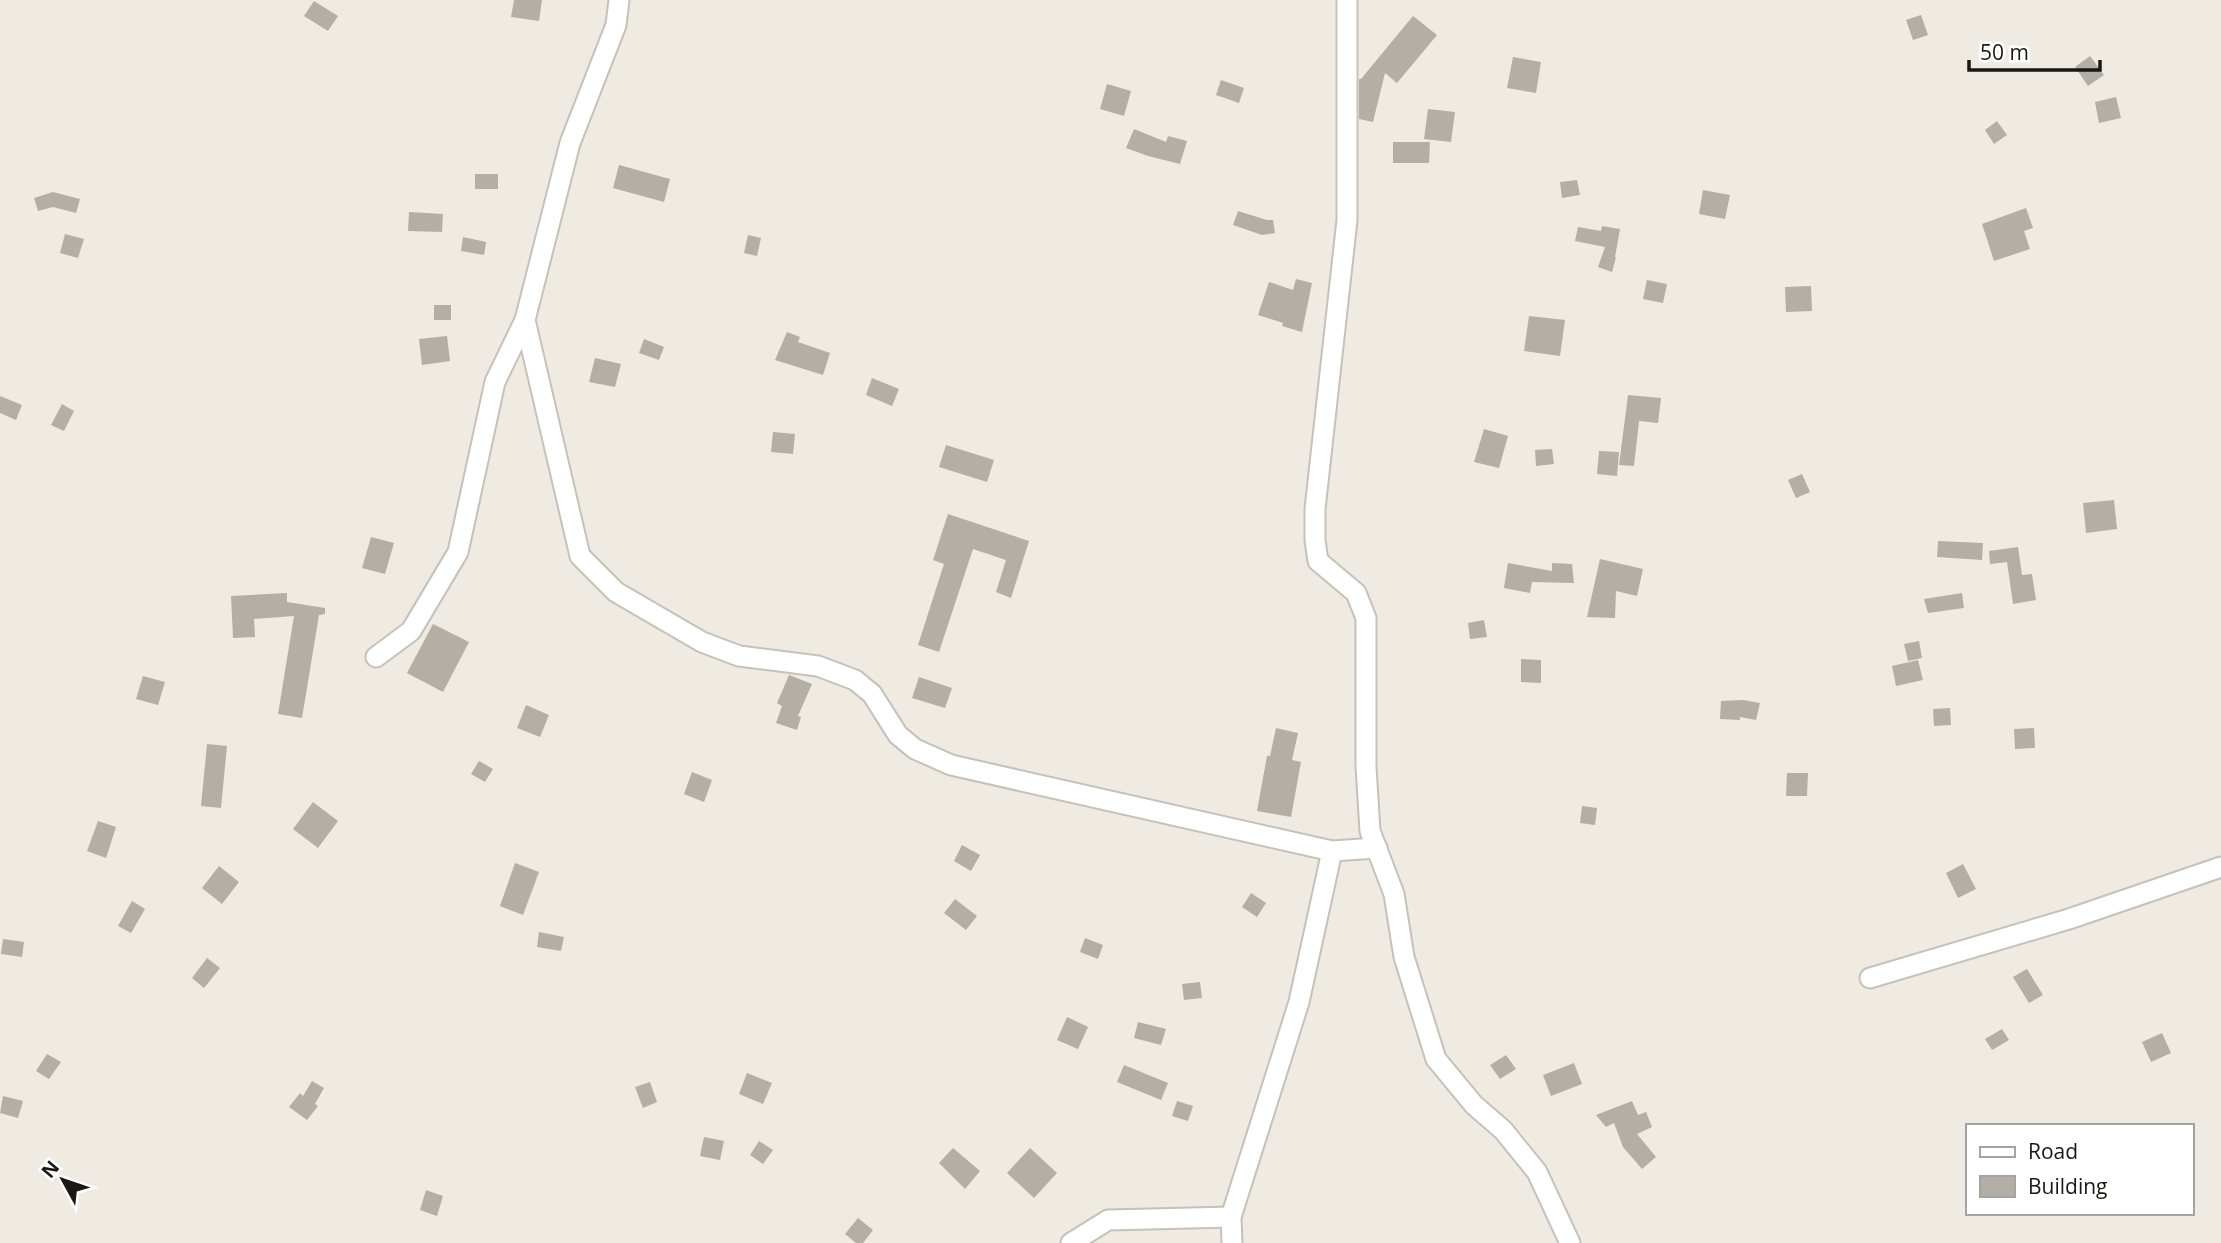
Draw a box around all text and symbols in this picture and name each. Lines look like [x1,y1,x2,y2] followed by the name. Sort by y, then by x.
[1969,28,2100,72] scale bar
[1980,38,2029,66] text: 50 m
[1966,1124,2193,1215] legend
[2028,1137,2078,1165] text: Road
[28,1145,98,1215] north arrow
[35,1155,65,1183] text: N
[2028,1172,2107,1200] text: Building

